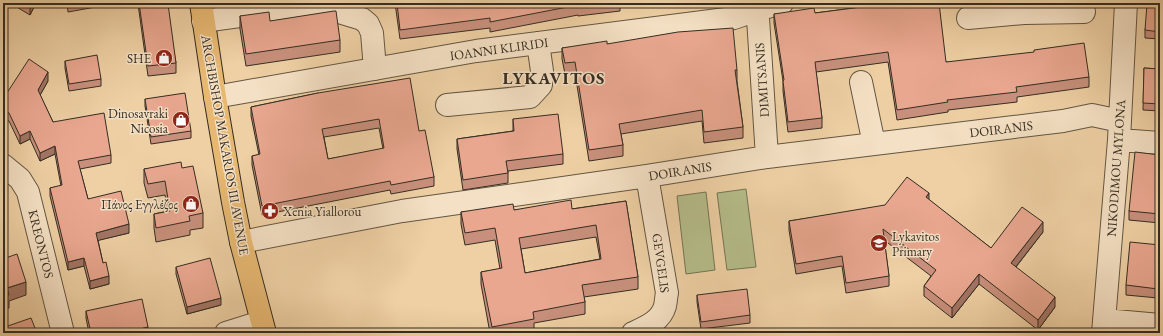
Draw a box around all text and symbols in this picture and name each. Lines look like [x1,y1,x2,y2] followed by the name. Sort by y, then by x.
[197,32,253,257] street label: ARCHBISHOP MAKARIOS III AVENUE
[449,34,550,64] street label: IOANNI KLIRIDI
[751,42,773,118] street label: DIMITSANIS
[154,48,174,68] shop icon: SHE
[127,50,151,67] place label: SHE
[503,67,605,89] district label: LYKAVITOS
[1103,98,1129,237] street label: NIKODIMOU MYLONA
[108,105,169,137] place label: Dinosavraki Nicosia
[171,110,191,130] shop icon: Dinosavraki Nicosia
[968,117,1034,141] street label: DOIRANIS
[647,158,713,184] street label: DOIRANIS
[181,194,201,214] shop icon: Πάνος Εγγλέζος
[101,196,179,213] place label: Πάνος Εγγλέζος
[260,201,280,221] pharmacy icon: Xenia Yiallorou
[282,203,361,220] place label: Xenia Yiallorou
[24,208,58,280] street label: KREONTOS
[892,228,939,260] place label: Lykavitos Primary
[648,232,674,294] street label: GEVGELIS
[869,233,889,253] school or university icon: Lykavitos Primary

